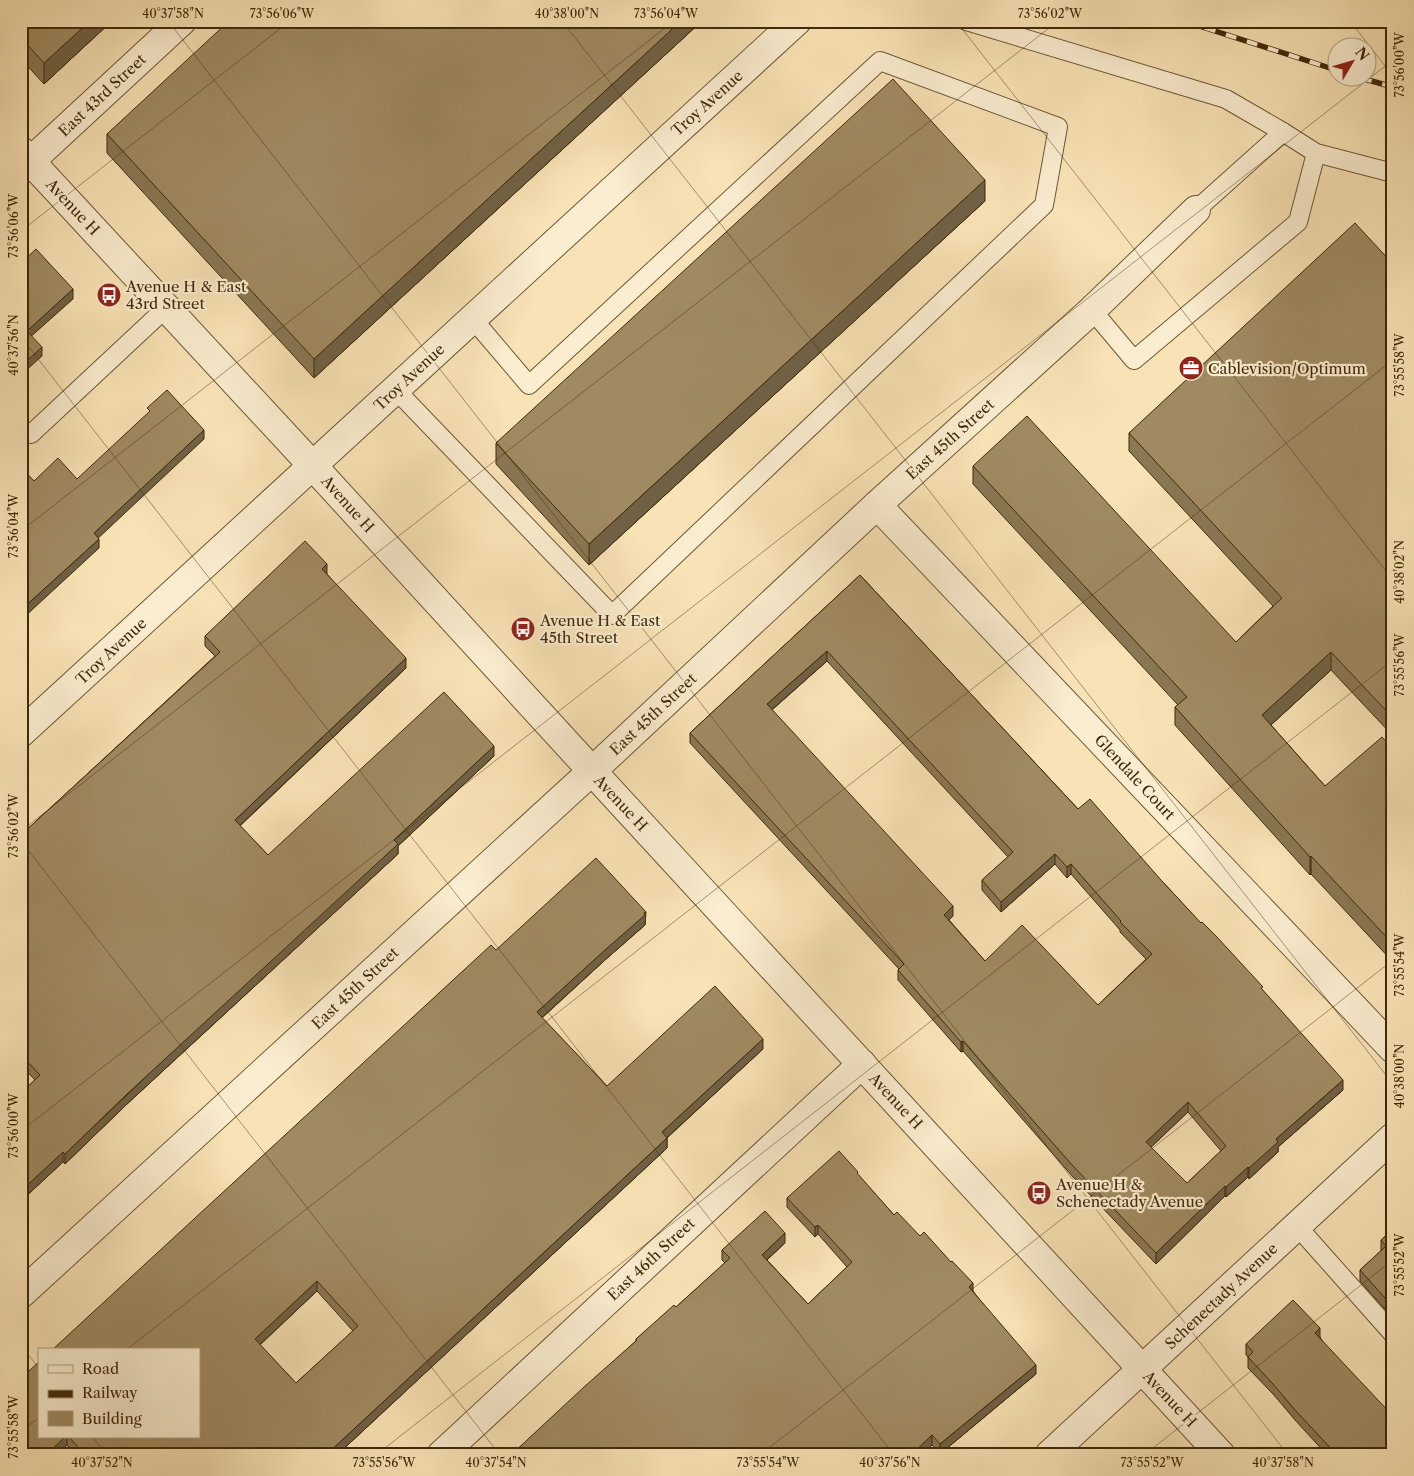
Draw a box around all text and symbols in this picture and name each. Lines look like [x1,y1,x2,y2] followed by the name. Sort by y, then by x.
[142,6,204,21] text: 40°37'58"N
[250,6,315,21] text: 73°56'06"W
[535,6,599,21] text: 40°38'00"N
[634,6,699,21] text: 73°56'04"W
[1018,6,1083,21] text: 73°56'02"W
[1392,32,1407,98] text: 73°56'00"W
[1326,38,1376,88] north arrow
[1351,44,1373,64] text: N
[54,49,150,140] street label: East 43rd Street
[667,66,747,140] street label: Troy Avenue
[41,174,104,239] street label: Avenue H
[6,193,21,258] text: 73°56'06"W
[125,277,247,313] place label: Avenue H & East 43rd Street
[96,282,122,308] bus stop icon: Avenue H & East 43rd Street
[6,314,21,376] text: 40°37'56"N
[1392,332,1407,397] text: 73°55'58"W
[370,339,448,415] street label: Troy Avenue
[1178,355,1204,381] office icon: Cablevision/Optimum
[1208,359,1366,378] place label: Cablevision/Optimum
[902,394,998,484] street label: East 45th Street
[317,471,379,537] street label: Avenue H
[6,493,21,558] text: 73°56'04"W
[1392,540,1407,604] text: 40°38'02"N
[539,611,661,647] place label: Avenue H & East 45th Street
[72,613,150,689] street label: Troy Avenue
[510,616,536,642] bus stop icon: Avenue H & East 45th Street
[1392,633,1407,697] text: 73°55'56"W
[606,668,701,759] street label: East 45th Street
[1091,730,1180,824] street label: Glendale Court
[589,770,652,835] street label: Avenue H
[6,793,21,858] text: 73°56'02"W
[1392,933,1407,997] text: 73°55'54"W
[308,942,403,1033] street label: East 45th Street
[1392,1044,1407,1108] text: 40°38'00"N
[864,1068,927,1133] street label: Avenue H
[6,1093,21,1159] text: 73°56'00"W
[1055,1175,1203,1211] place label: Avenue H & Schenectady Avenue
[1026,1180,1052,1206] bus stop icon: Avenue H & Schenectady Avenue
[603,1213,699,1304] street label: East 46th Street
[1392,1233,1407,1297] text: 73°55'52"W
[1161,1239,1281,1353] street label: Schenectady Avenue
[38,1348,200,1438] legend
[82,1359,119,1378] text: Road
[1138,1366,1201,1431] street label: Avenue H
[82,1383,138,1402] text: Railway
[6,1394,21,1459] text: 73°55'58"W
[82,1409,142,1428] text: Building
[71,1455,133,1470] text: 40°37'52"N
[353,1455,416,1470] text: 73°55'56"W
[465,1455,527,1470] text: 40°37'54"N
[737,1455,800,1470] text: 73°55'54"W
[859,1455,921,1470] text: 40°37'56"N
[1120,1455,1184,1470] text: 73°55'52"W
[1252,1455,1314,1470] text: 40°37'58"N

